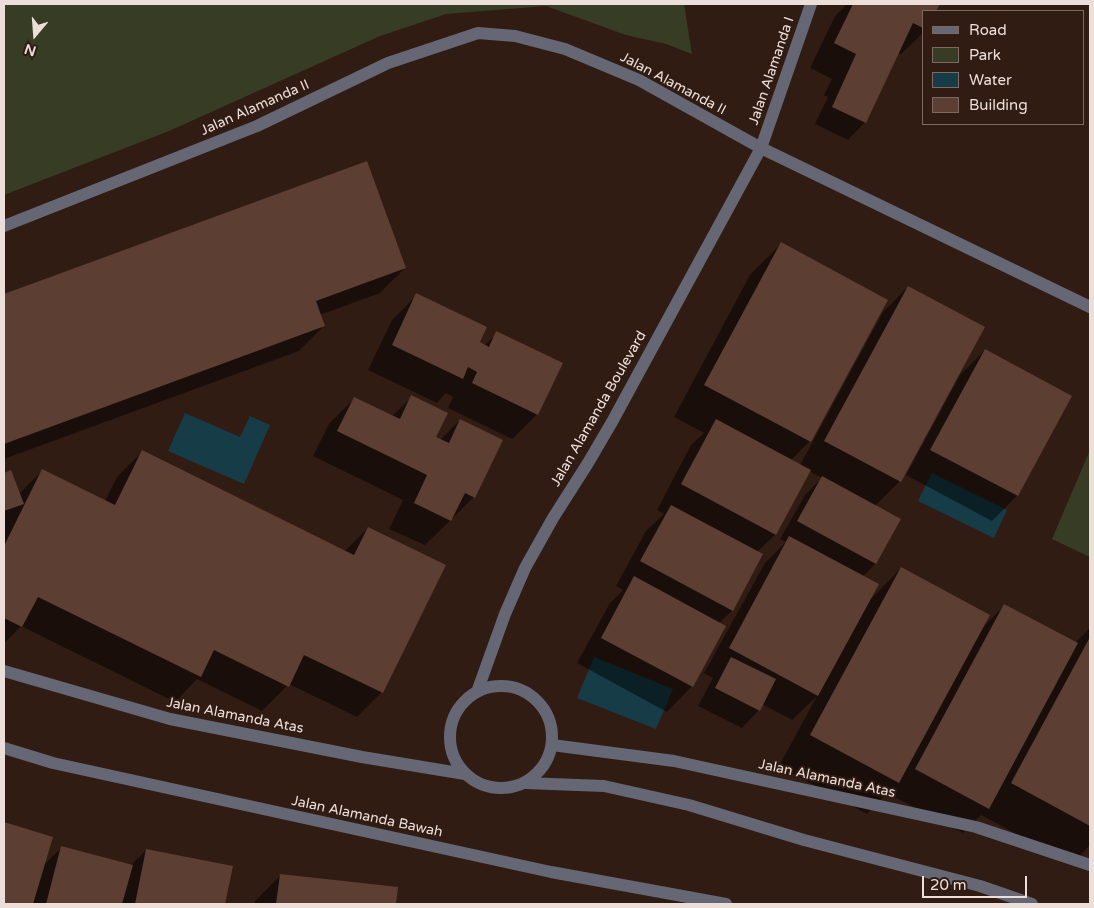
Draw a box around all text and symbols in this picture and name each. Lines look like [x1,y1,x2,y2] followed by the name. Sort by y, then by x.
[10,10,60,60] north arrow
[922,10,1084,125] legend
[746,15,798,127] street label: Jalan Alamanda I
[969,21,1007,39] text: Road
[22,40,38,60] text: N
[969,46,1001,64] text: Park
[617,49,729,119] street label: Jalan Alamanda II
[969,71,1012,89] text: Water
[198,76,312,140] street label: Jalan Alamanda II
[969,96,1028,114] text: Building
[548,328,650,490] street label: Jalan Alamanda Boulevard
[165,694,305,738] street label: Jalan Alamanda Atas
[757,756,897,802] street label: Jalan Alamanda Atas
[290,793,444,841] street label: Jalan Alamanda Bawah
[924,866,1029,898] scale bar
[930,876,967,894] text: 20 m

